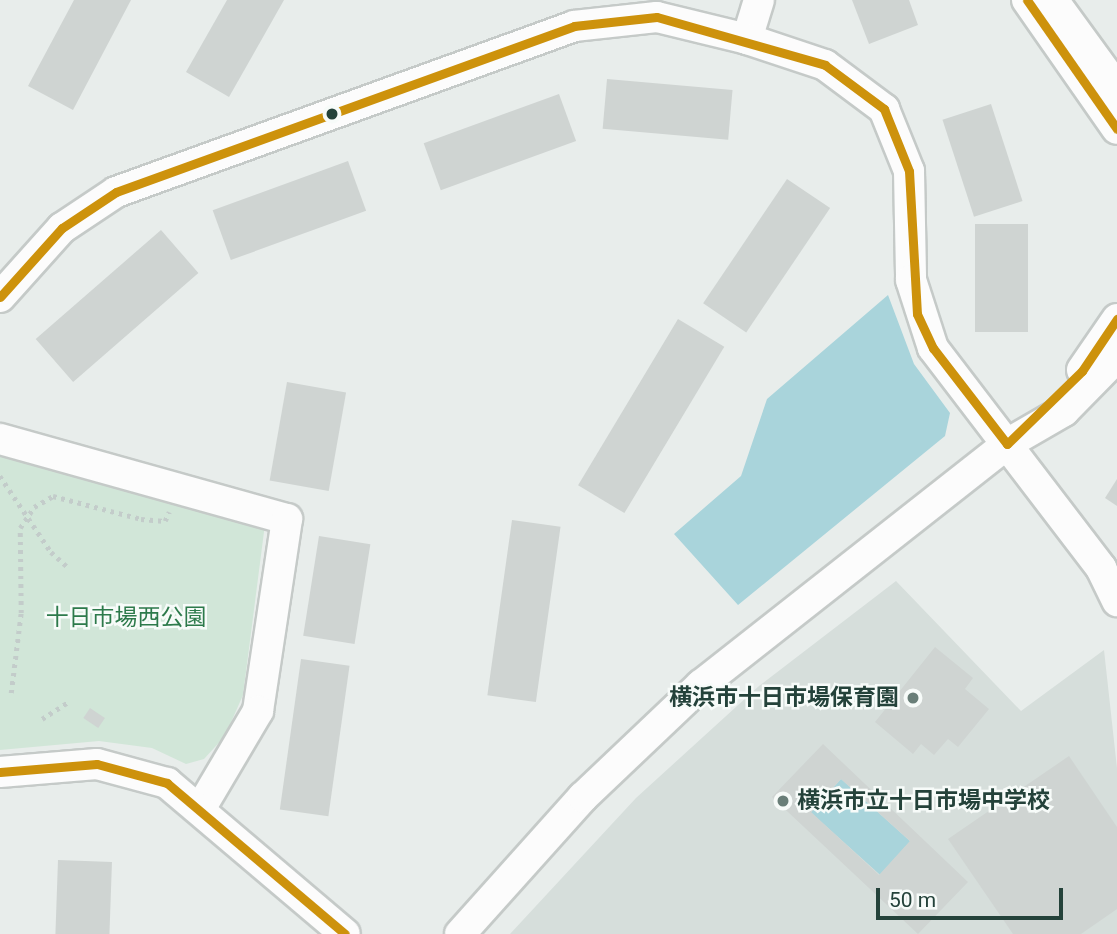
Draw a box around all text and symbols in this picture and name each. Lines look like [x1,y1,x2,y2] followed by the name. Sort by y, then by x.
[325,107,339,121] unlabelled marker
[46,604,206,632] park label: 十日市場西公園
[669,684,899,712] place label: 横浜市十日市場保育園
[905,690,921,706] marker: 横浜市十日市場保育園
[797,787,1050,815] place label: 横浜市立十日市場中学校
[775,793,791,809] marker: 横浜市立十日市場中学校
[879,874,1066,918] scale bar
[889,888,936,912] text: 50 m

